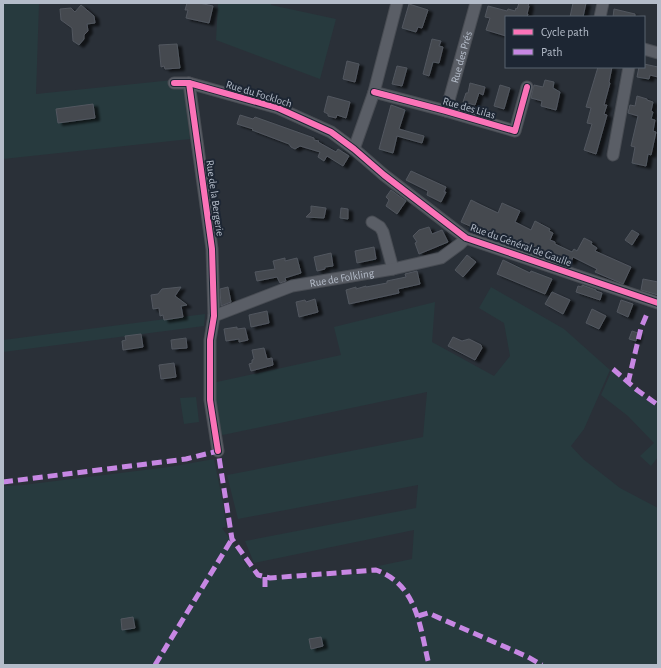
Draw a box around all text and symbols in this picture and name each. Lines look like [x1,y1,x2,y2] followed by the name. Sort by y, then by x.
[505,16,645,68] legend
[541,26,589,39] text: Cycle path
[449,30,473,84] street label: Rue des Prés
[541,46,563,58] text: Path
[225,79,293,109] street label: Rue du Fockloch
[441,95,497,121] street label: Rue des Lilas
[204,159,226,237] street label: Rue de la Bergerie
[469,222,573,268] street label: Rue du Général de Gaulle
[309,267,375,288] street label: Rue de Folkling

